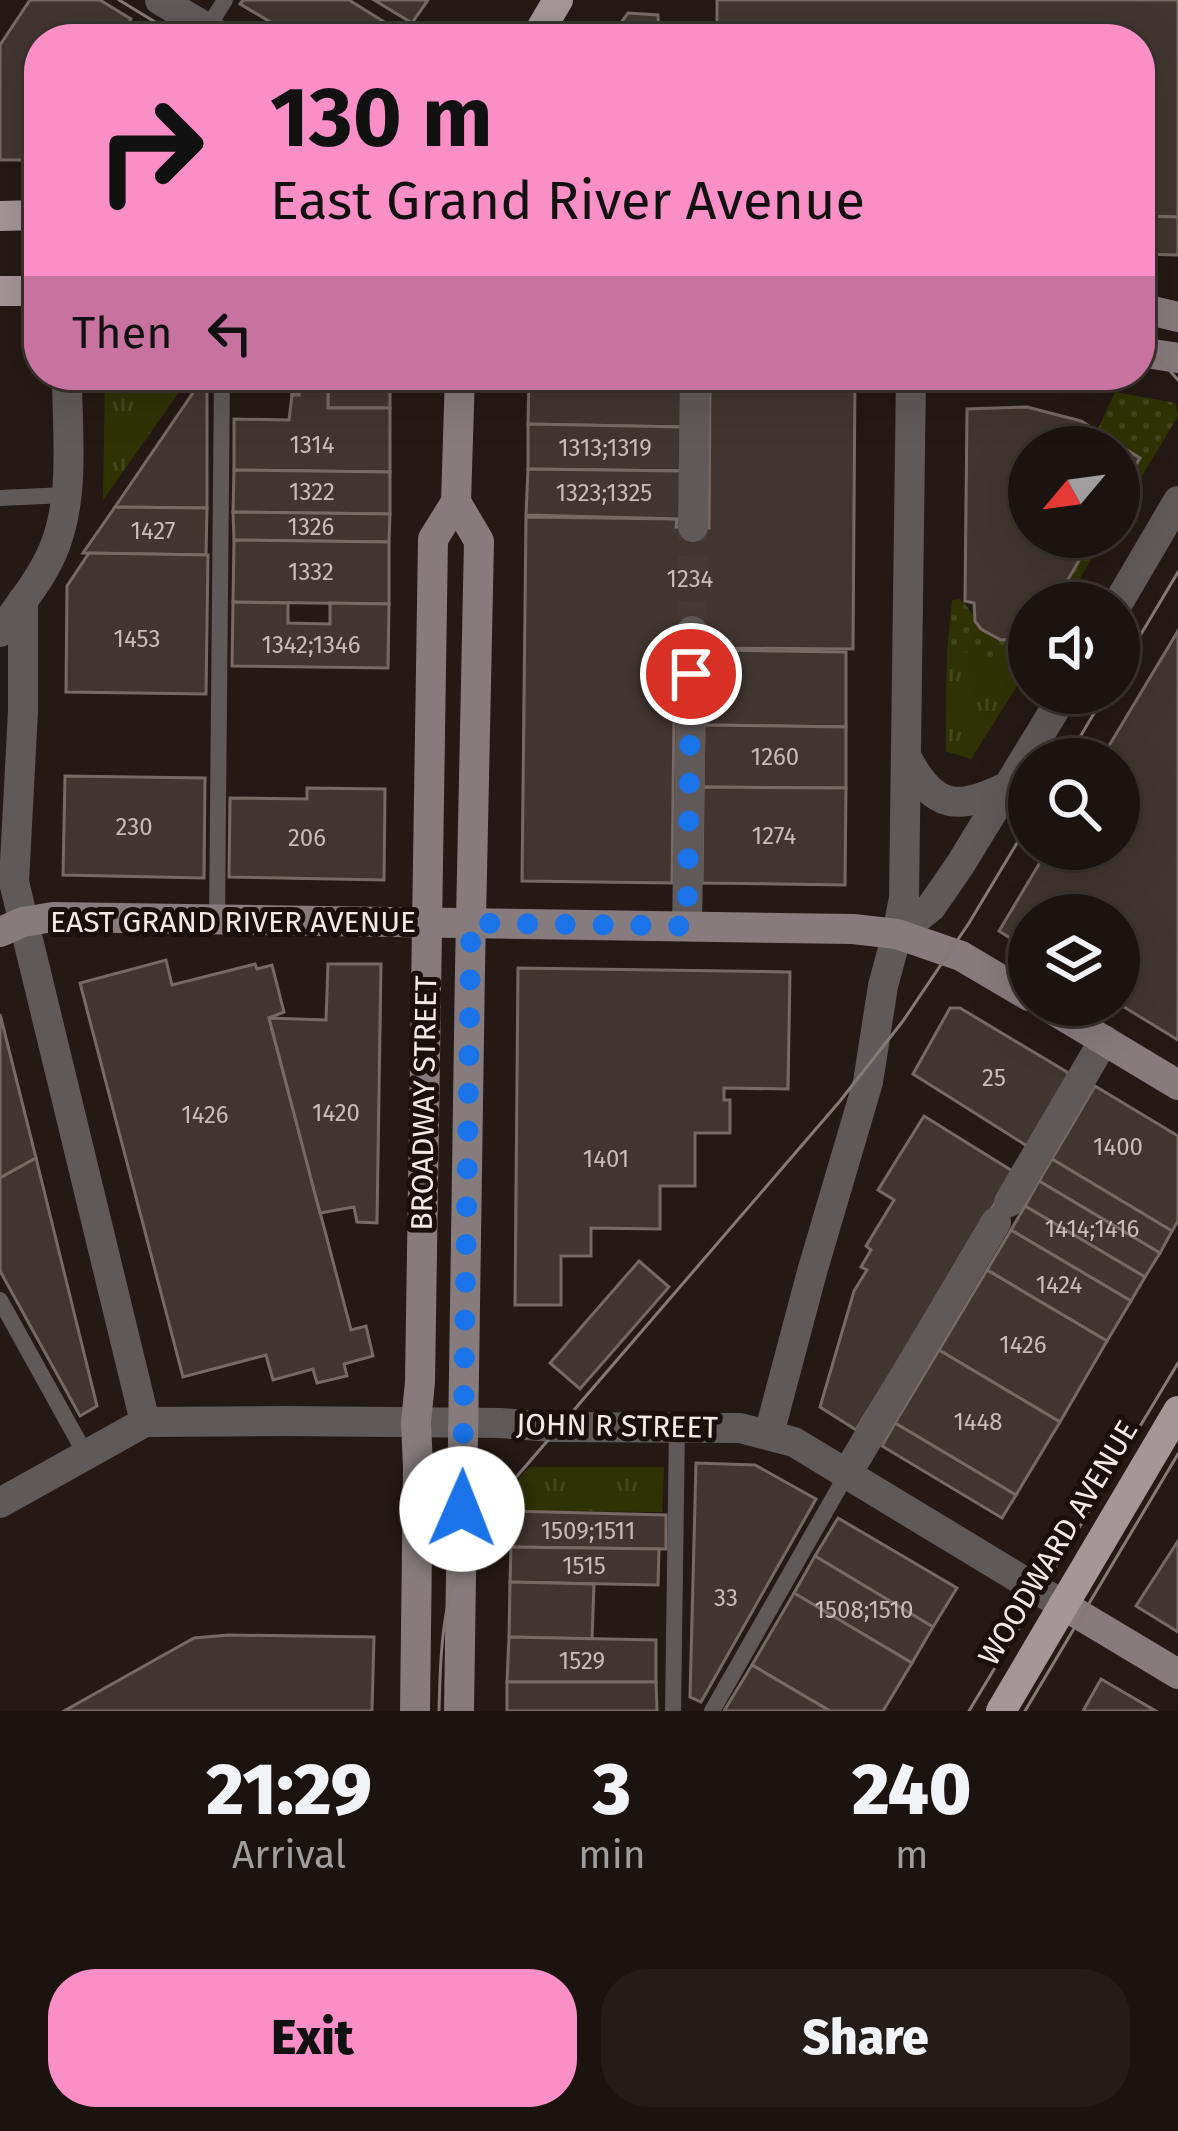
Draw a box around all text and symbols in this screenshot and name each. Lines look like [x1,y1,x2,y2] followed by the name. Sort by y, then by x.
[270,67,493,168] text: 130 m
[72,72,228,228] icon: right
[270,169,865,233] text: East Grand River Avenue
[197,300,263,366] icon: left
[72,306,173,360] text: Then
[1008,426,1140,558] north arrow
[1008,426,1140,1026] map controls
[290,431,335,459] house number: 1314
[558,434,652,462] house number: 1313;1319
[289,478,335,506] house number: 1322
[556,479,652,507] house number: 1323;1325
[288,513,334,541] house number: 1326
[131,517,175,545] house number: 1427
[288,558,334,586] house number: 1332
[667,565,714,593] house number: 1234
[1008,582,1140,714] button: sound
[640,623,742,725] pin
[114,625,160,653] house number: 1453
[261,631,361,659] house number: 1342;1346
[658,641,724,707] icon: arrive
[1008,738,1140,870] button: search
[751,743,799,771] house number: 1260
[115,813,153,841] house number: 230
[752,822,796,850] house number: 1274
[288,824,326,852] house number: 206
[1008,894,1140,1026] button: layers
[50,904,416,940] street label: EAST GRAND RIVER AVENUE
[404,975,444,1231] street label: BROADWAY STREET
[982,1064,1006,1092] house number: 25
[312,1099,360,1127] house number: 1420
[181,1101,229,1129] house number: 1426
[1093,1133,1143,1161] house number: 1400
[583,1145,629,1173] house number: 1401
[1045,1215,1139,1243] house number: 1414;1416
[1036,1271,1083,1299] house number: 1424
[999,1331,1047,1359] house number: 1426
[516,1406,719,1446] street label: JOHN R STREET
[953,1408,1003,1436] house number: 1448
[971,1414,1145,1672] street label: WOODWARD AVENUE
[399,1446,525,1572] position arrow
[541,1517,635,1545] house number: 1509;1511
[562,1552,606,1580] house number: 1515
[714,1584,738,1612] house number: 33
[815,1596,913,1624] house number: 1508;1510
[559,1647,605,1675] house number: 1529
[206,1747,372,1833] text: 21:29
[593,1747,631,1833] text: 3
[852,1747,972,1833] text: 240
[232,1832,346,1878] text: Arrival
[578,1832,646,1878] text: min
[895,1832,928,1878] text: m
[48,1969,577,2107] button: Exit
[601,1969,1130,2107] button: Share

